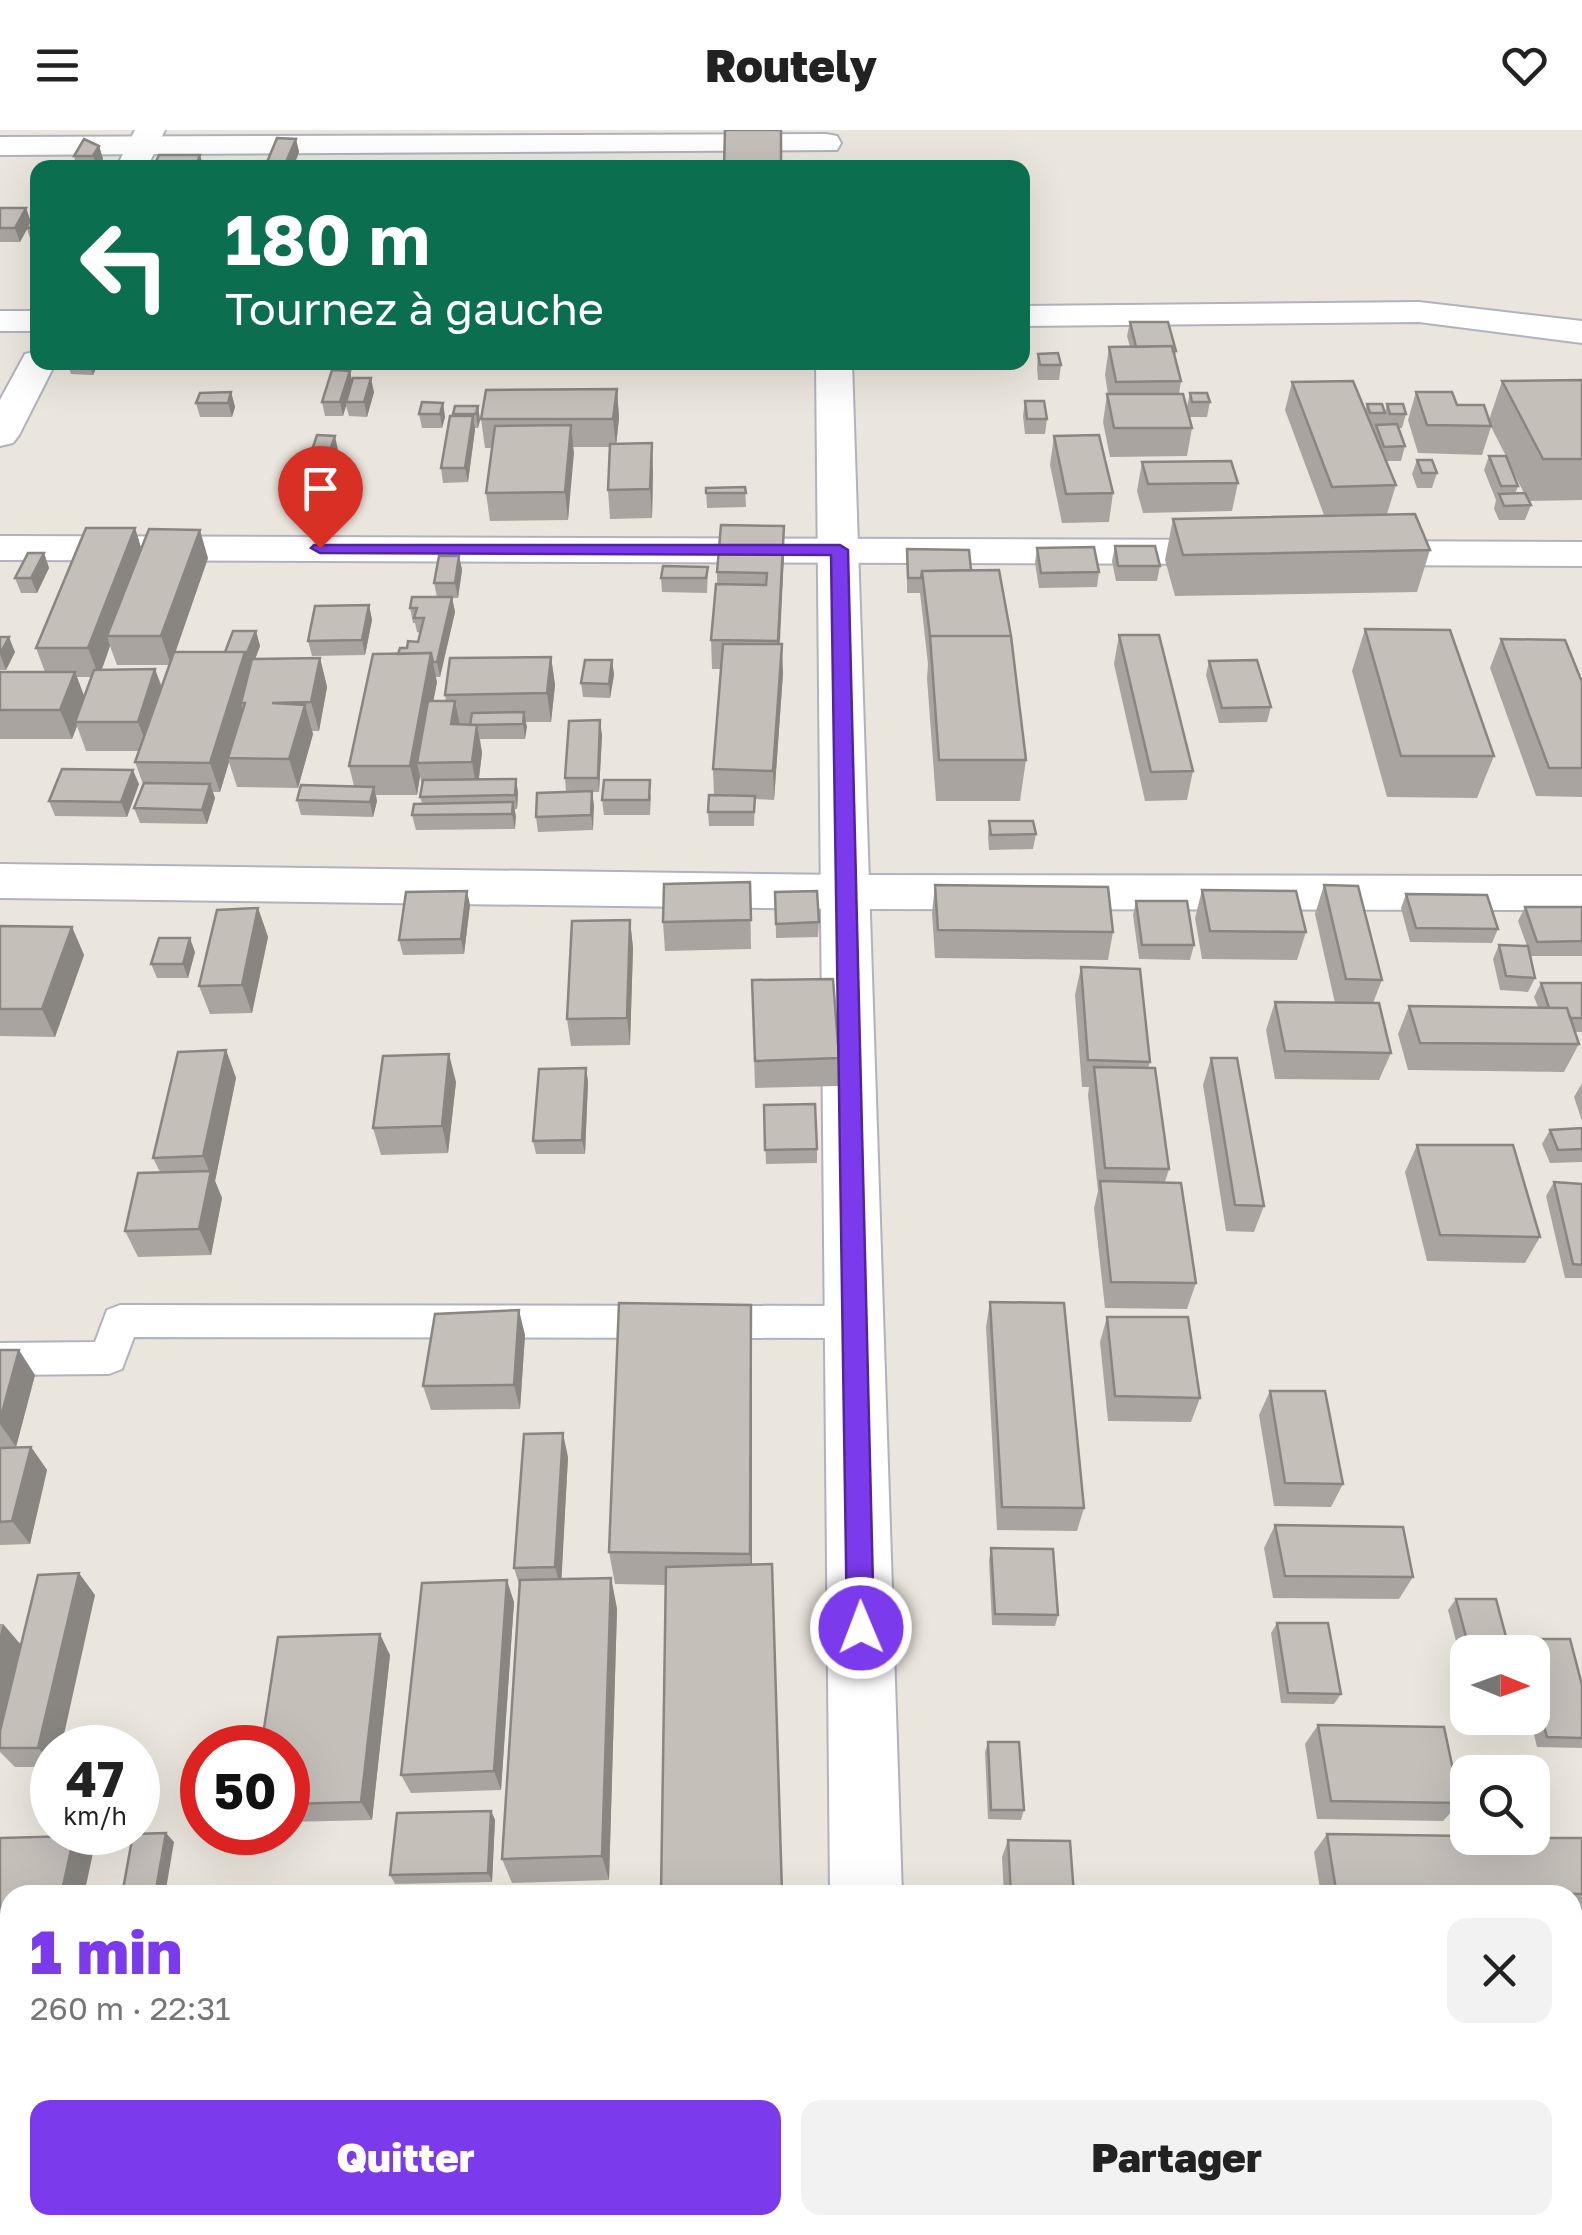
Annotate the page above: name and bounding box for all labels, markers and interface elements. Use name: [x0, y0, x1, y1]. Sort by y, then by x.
icon: menu: [30, 38, 85, 93]
text: Routely: [705, 38, 877, 92]
icon: heart: [1497, 38, 1552, 93]
text: 180 m: [225, 196, 430, 280]
icon: left: [60, 200, 190, 330]
text: Tournez à gauche: [225, 281, 604, 335]
pin: [278, 446, 363, 549]
icon: arrive: [293, 461, 348, 516]
position arrow: [809, 1576, 913, 1680]
north arrow: [1450, 1635, 1550, 1735]
map controls: [1450, 1635, 1550, 1855]
speed limit sign: 50: [180, 1725, 310, 1855]
text: 47: [66, 1748, 124, 1808]
button: search: [1450, 1755, 1550, 1855]
text: km/h: [63, 1800, 127, 1831]
text: 1 min: [30, 1915, 182, 1987]
button: close: [1447, 1918, 1552, 2023]
text: 260 m · 22:31: [30, 1989, 231, 2027]
button: Quitter: [30, 2100, 781, 2215]
button: Partager: [801, 2100, 1552, 2215]

